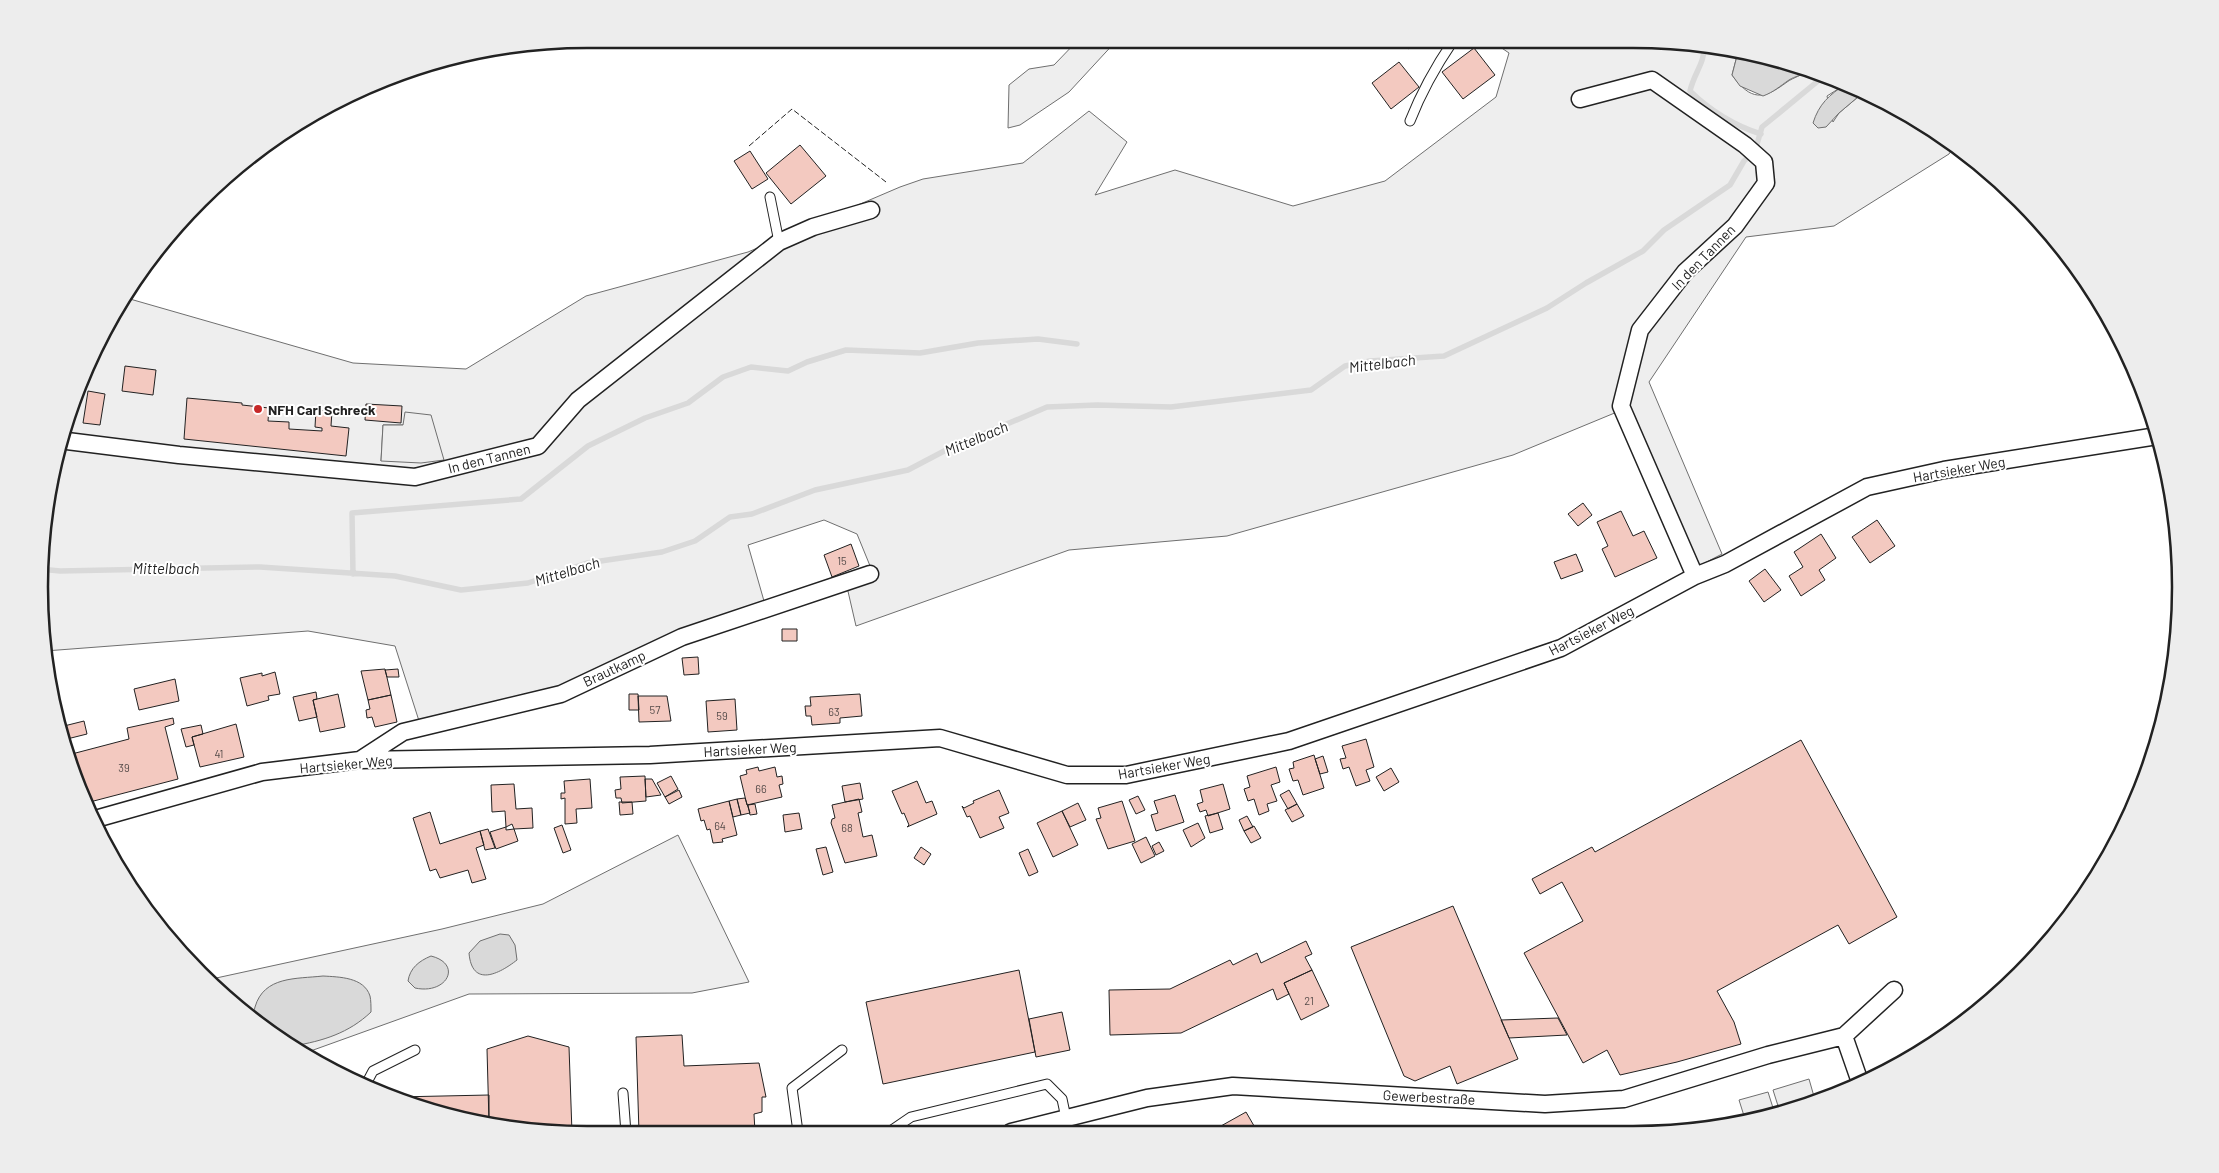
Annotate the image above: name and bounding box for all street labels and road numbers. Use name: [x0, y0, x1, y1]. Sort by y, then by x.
street label: In den Tannen: [1668, 221, 1738, 293]
street label: In den Tannen: [446, 440, 532, 476]
street label: Hartsieker Weg: [1912, 453, 2006, 485]
street label: Hartsieker Weg: [1546, 601, 1636, 659]
street label: Brautkamp: [580, 646, 648, 690]
street label: Hartsieker Weg: [703, 738, 797, 760]
street label: Hartsieker Weg: [1117, 750, 1211, 782]
street label: Hartsieker Weg: [299, 751, 393, 777]
street label: Gewerbestraße: [1382, 1086, 1476, 1108]

